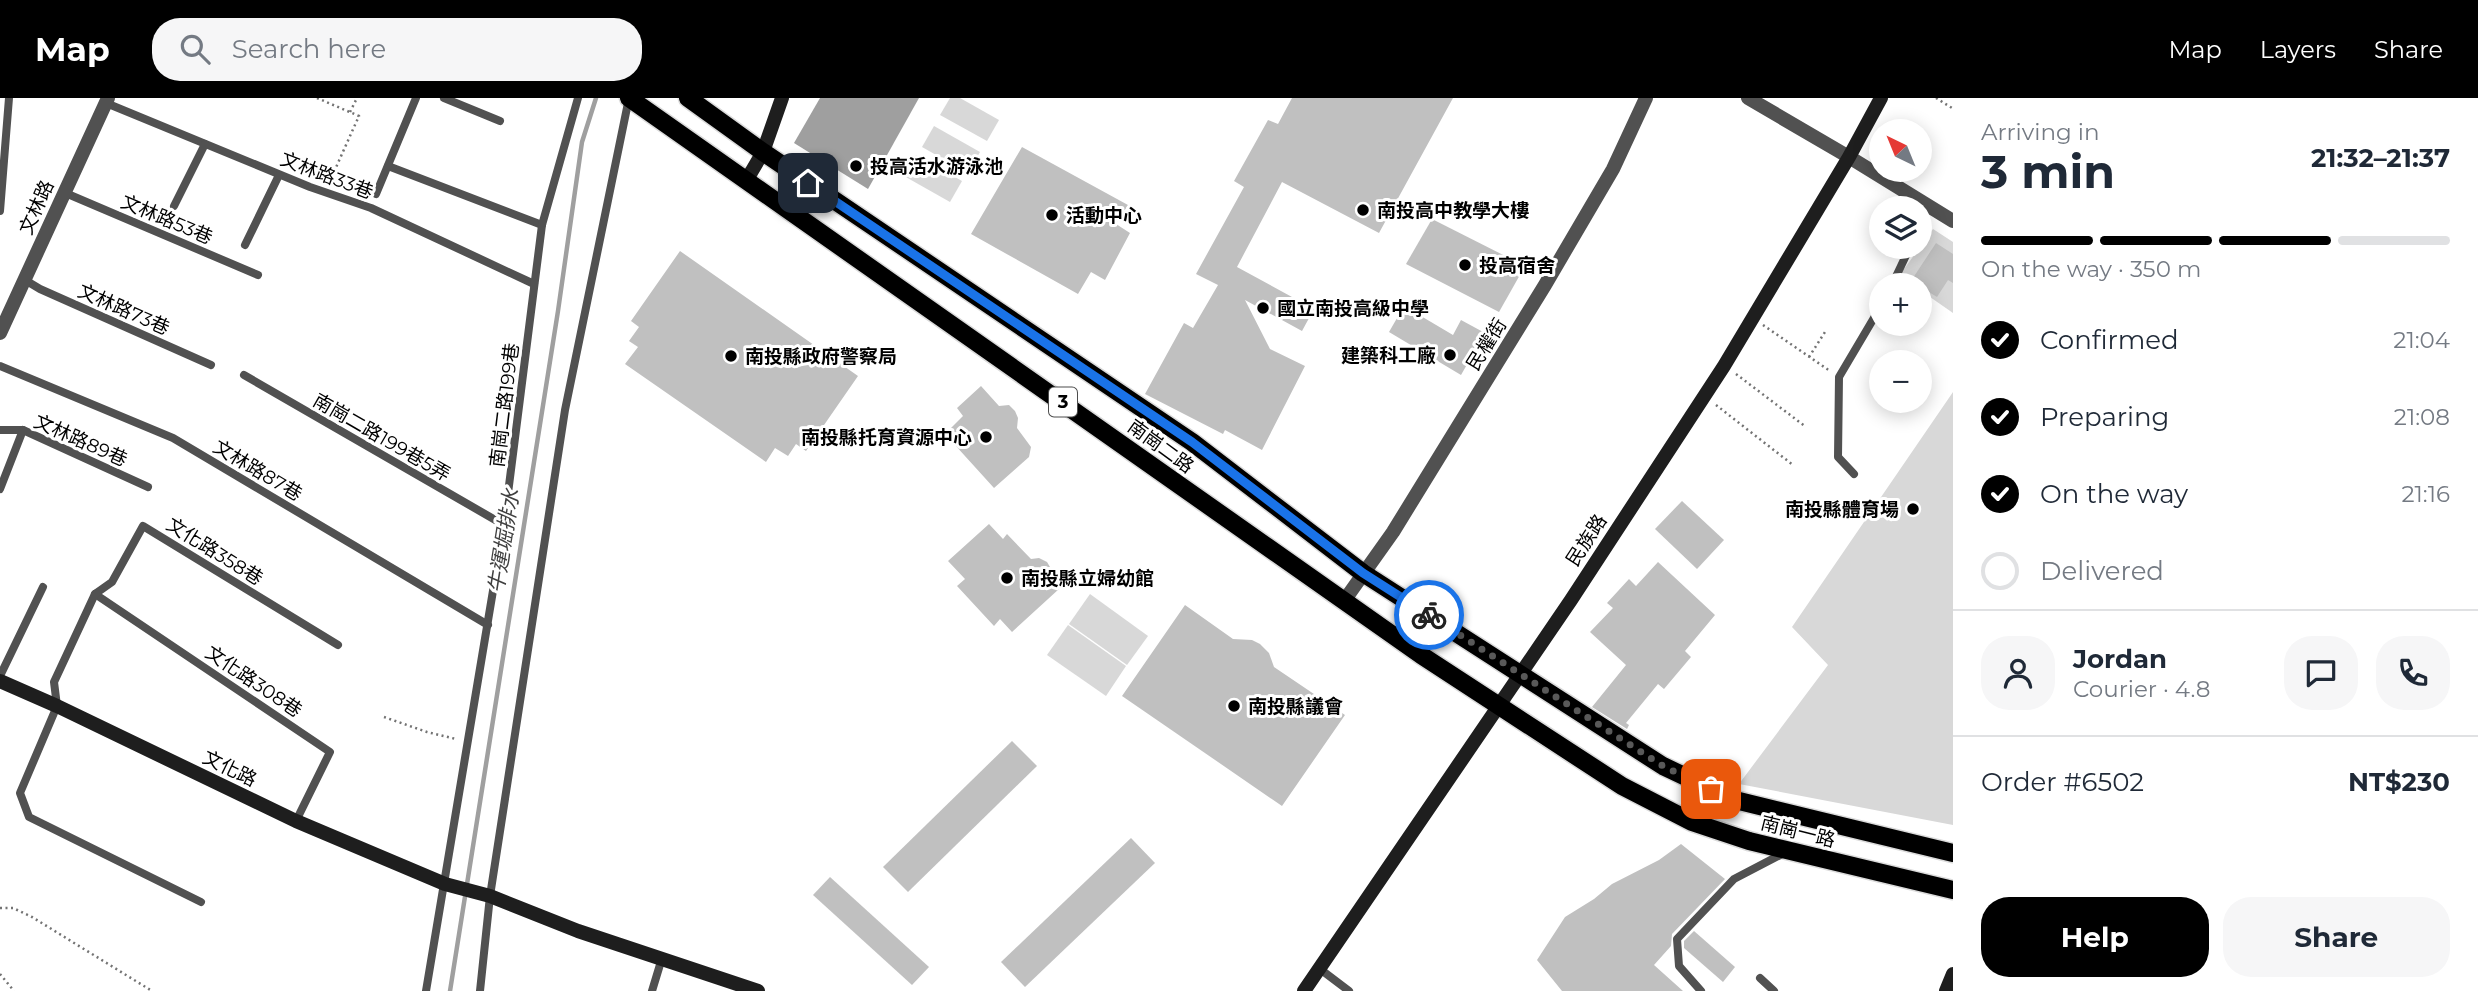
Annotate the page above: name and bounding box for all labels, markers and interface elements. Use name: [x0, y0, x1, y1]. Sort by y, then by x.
search box: [152, 18, 642, 81]
text: Map: [35, 29, 110, 69]
icon: search: [176, 30, 214, 68]
text: Search here: [232, 33, 386, 65]
text: Map: [2168, 35, 2222, 64]
text: Layers: [2260, 35, 2336, 64]
text: Share: [2374, 35, 2443, 64]
text: Arriving in: [1981, 118, 2100, 146]
north arrow: [1869, 119, 1932, 182]
map controls: [1869, 119, 1932, 413]
text: 21:32–21:37: [2311, 142, 2450, 174]
text: 3 min: [1981, 143, 2115, 200]
street label: 文林路33巷: [277, 147, 376, 204]
pin: [778, 153, 838, 213]
place label: 投高活水游泳池: [870, 155, 1003, 178]
marker: 投高活水游泳池: [848, 158, 864, 174]
icon: home: [789, 164, 827, 202]
street label: 文林路: [14, 176, 59, 238]
street label: 文林路53巷: [117, 190, 216, 249]
button: layers: [1869, 196, 1932, 259]
place label: 南投高中教學大樓: [1377, 199, 1529, 222]
marker: 南投高中教學大樓: [1355, 202, 1371, 218]
place label: 活動中心: [1066, 204, 1142, 227]
marker: 活動中心: [1044, 207, 1060, 223]
place label: 投高宿舍: [1479, 254, 1555, 277]
text: On the way · 350 m: [1981, 255, 2201, 283]
marker: 投高宿舍: [1457, 257, 1473, 273]
button: +: [1869, 273, 1932, 336]
street label: 文林路73巷: [74, 279, 173, 340]
place label: 國立南投高級中學: [1277, 297, 1429, 320]
marker: 國立南投高級中學: [1255, 300, 1271, 316]
street label: 民權街: [1462, 314, 1511, 375]
icon: check: [1981, 321, 2019, 359]
text: Confirmed: [2040, 324, 2179, 356]
text: 21:04: [2393, 326, 2450, 354]
street label: 南崗二路199巷: [485, 342, 524, 469]
place label: 建築科工廠: [1341, 344, 1436, 367]
place label: 南投縣政府警察局: [745, 345, 897, 368]
marker: 建築科工廠: [1442, 347, 1458, 363]
marker: 南投縣政府警察局: [723, 348, 739, 364]
button: −: [1869, 350, 1932, 413]
road number: 3: [1049, 388, 1077, 416]
street label: 南崗二路199巷5弄: [309, 389, 455, 486]
icon: check: [1981, 398, 2019, 436]
text: Preparing: [2040, 401, 2169, 433]
text: 21:08: [2394, 403, 2450, 431]
street label: 文林路89巷: [31, 410, 131, 471]
street label: 南崗二路: [1123, 415, 1198, 478]
place label: 南投縣托育資源中心: [801, 426, 972, 449]
marker: 南投縣托育資源中心: [978, 429, 994, 445]
street label: 文林路87巷: [209, 435, 306, 506]
icon: check: [1981, 475, 2019, 513]
text: On the way: [2040, 478, 2188, 510]
text: 21:16: [2401, 480, 2450, 508]
water label: 牛運堀排水: [483, 486, 524, 595]
place label: 南投縣體育場: [1785, 498, 1899, 521]
marker: 南投縣體育場: [1905, 501, 1921, 517]
street label: 民族路: [1561, 510, 1612, 570]
street label: 文化路358巷: [162, 513, 267, 590]
text: Delivered: [2040, 555, 2164, 587]
place label: 南投縣立婦幼館: [1021, 567, 1154, 590]
marker: 南投縣立婦幼館: [999, 570, 1015, 586]
courier: [1394, 580, 1464, 650]
icon: bike: [1410, 596, 1448, 634]
button: person: [1981, 636, 2055, 710]
button: chat: [2284, 636, 2358, 710]
button: phone: [2376, 636, 2450, 710]
street label: 文化路308巷: [201, 641, 306, 722]
text: Jordan: [2073, 643, 2167, 675]
text: Courier · 4.8: [2073, 675, 2210, 703]
place label: 南投縣議會: [1248, 695, 1343, 718]
marker: 南投縣議會: [1226, 698, 1242, 714]
street label: 文化路: [199, 746, 260, 791]
pin: [1681, 759, 1741, 819]
text: Order #6502: [1981, 766, 2144, 798]
text: NT$230: [2348, 766, 2450, 798]
icon: bag: [1692, 770, 1730, 808]
street label: 南崗一路: [1758, 811, 1838, 852]
button: Help: [1981, 897, 2209, 977]
button: Share: [2223, 897, 2450, 977]

